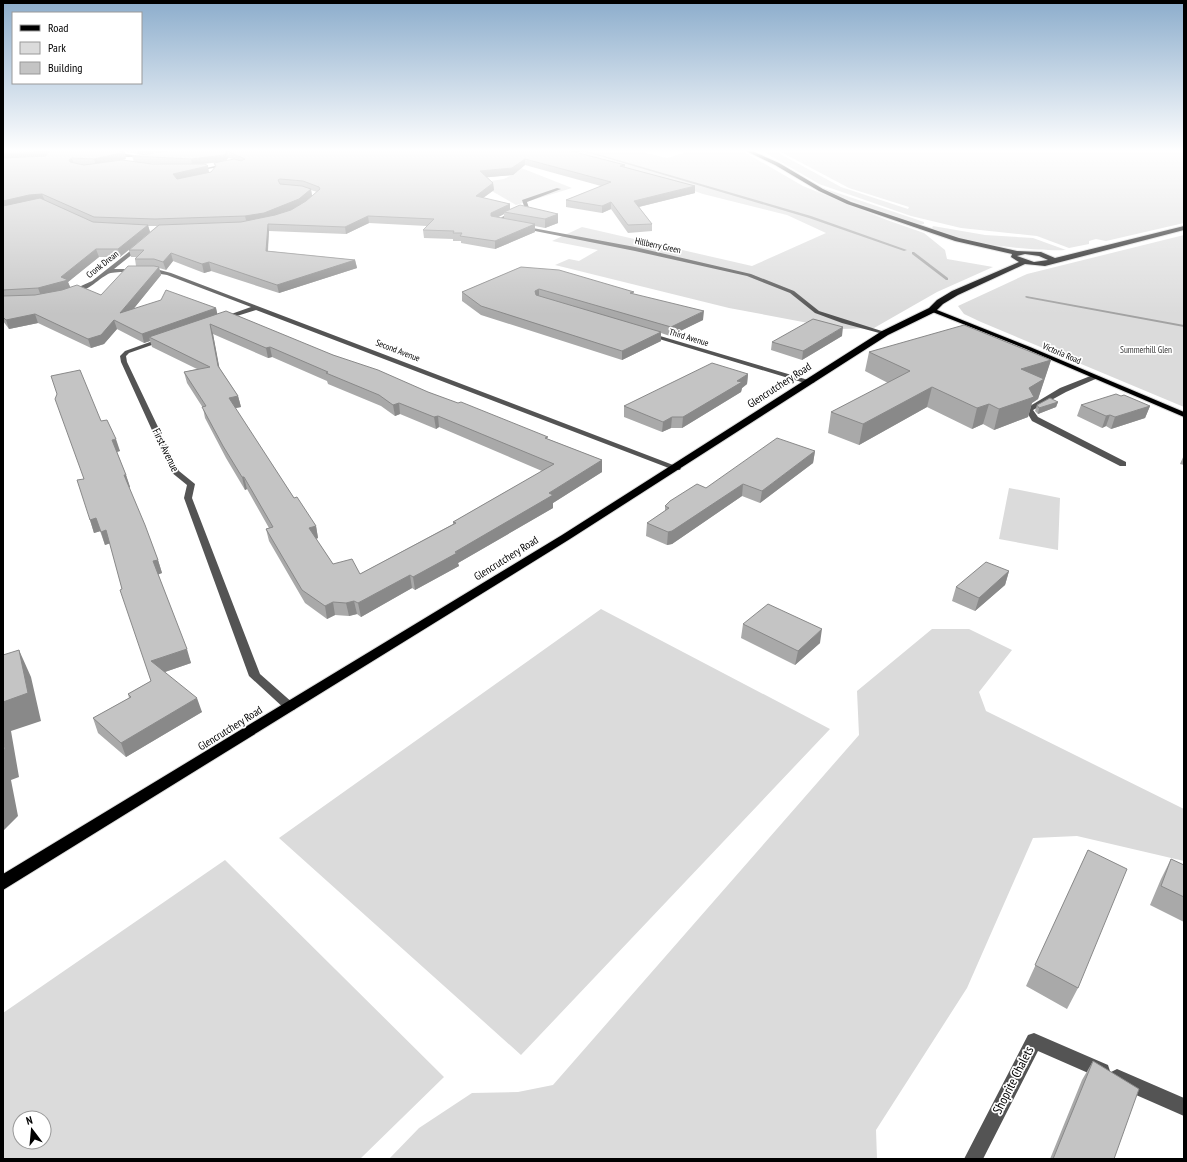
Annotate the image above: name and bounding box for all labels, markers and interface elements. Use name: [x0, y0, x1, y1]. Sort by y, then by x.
legend: [12, 12, 142, 84]
text: Road: [48, 20, 68, 35]
text: Park: [48, 40, 66, 55]
text: Building: [48, 60, 83, 75]
street label: Hillberry Green: [634, 235, 682, 255]
street label: Cronk Drean: [84, 248, 120, 280]
street label: Third Avenue: [668, 326, 710, 348]
street label: Second Avenue: [374, 336, 422, 364]
street label: Victoria Road: [1040, 340, 1083, 366]
park label: Summerhill Glen: [1120, 344, 1172, 355]
street label: Glencrutchery Road: [744, 359, 814, 411]
street label: First Avenue: [150, 426, 183, 474]
street label: Glencrutchery Road: [471, 533, 541, 583]
street label: Glencrutchery Road: [195, 703, 265, 753]
street label: Shoprite Chalets: [989, 1043, 1037, 1117]
north arrow: [12, 1110, 52, 1150]
text: N: [24, 1113, 34, 1128]

